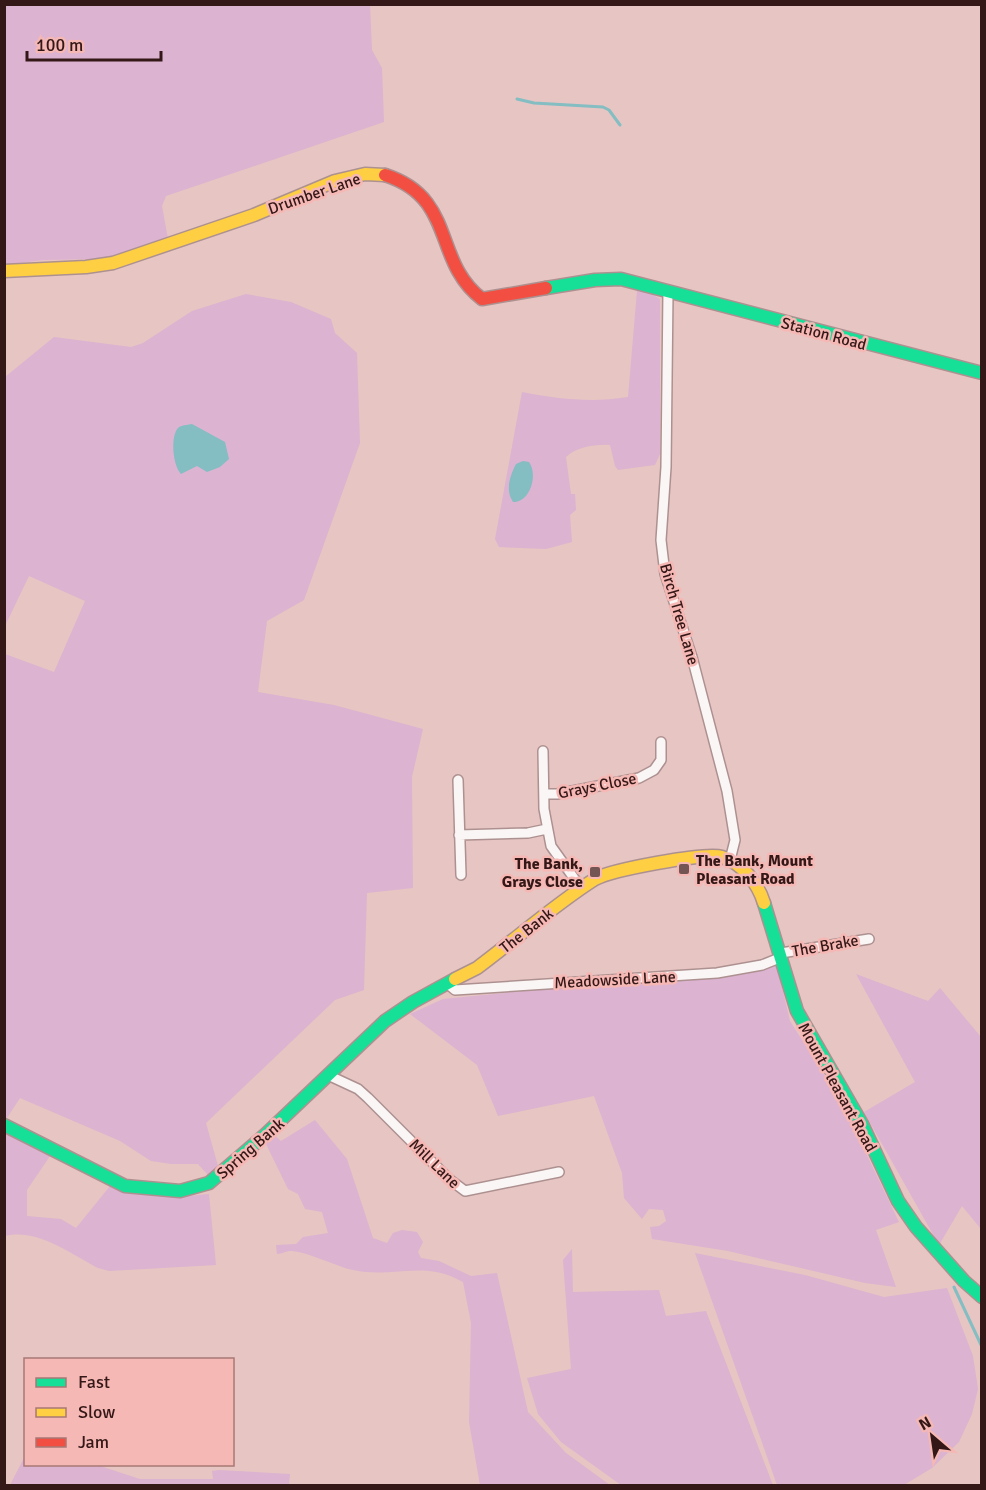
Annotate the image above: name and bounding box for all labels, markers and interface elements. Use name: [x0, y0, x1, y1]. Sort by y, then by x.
scale bar: [27, 24, 160, 62]
text: 100 m: [36, 34, 83, 56]
street label: Drumber Lane: [265, 169, 363, 219]
street label: Station Road: [779, 313, 868, 355]
street label: Birch Tree Lane: [655, 561, 703, 667]
street label: Grays Close: [556, 769, 638, 803]
place label: The Bank, Mount Pleasant Road: [696, 851, 813, 889]
place label: The Bank, Grays Close: [502, 854, 583, 892]
marker: The Bank, Mount Pleasant Road: [677, 862, 691, 876]
marker: The Bank, Grays Close: [588, 865, 602, 879]
street label: The Bank: [496, 904, 557, 958]
street label: The Brake: [790, 930, 860, 962]
street label: Meadowside Lane: [554, 967, 676, 993]
street label: Mount Pleasant Road: [793, 1019, 881, 1156]
street label: Spring Bank: [213, 1114, 289, 1184]
street label: Mill Lane: [405, 1135, 464, 1193]
legend: [24, 1358, 234, 1466]
text: Fast: [78, 1371, 110, 1393]
text: Slow: [78, 1401, 115, 1423]
north arrow: [902, 1406, 962, 1466]
text: N: [915, 1412, 935, 1435]
text: Jam: [78, 1431, 109, 1453]

